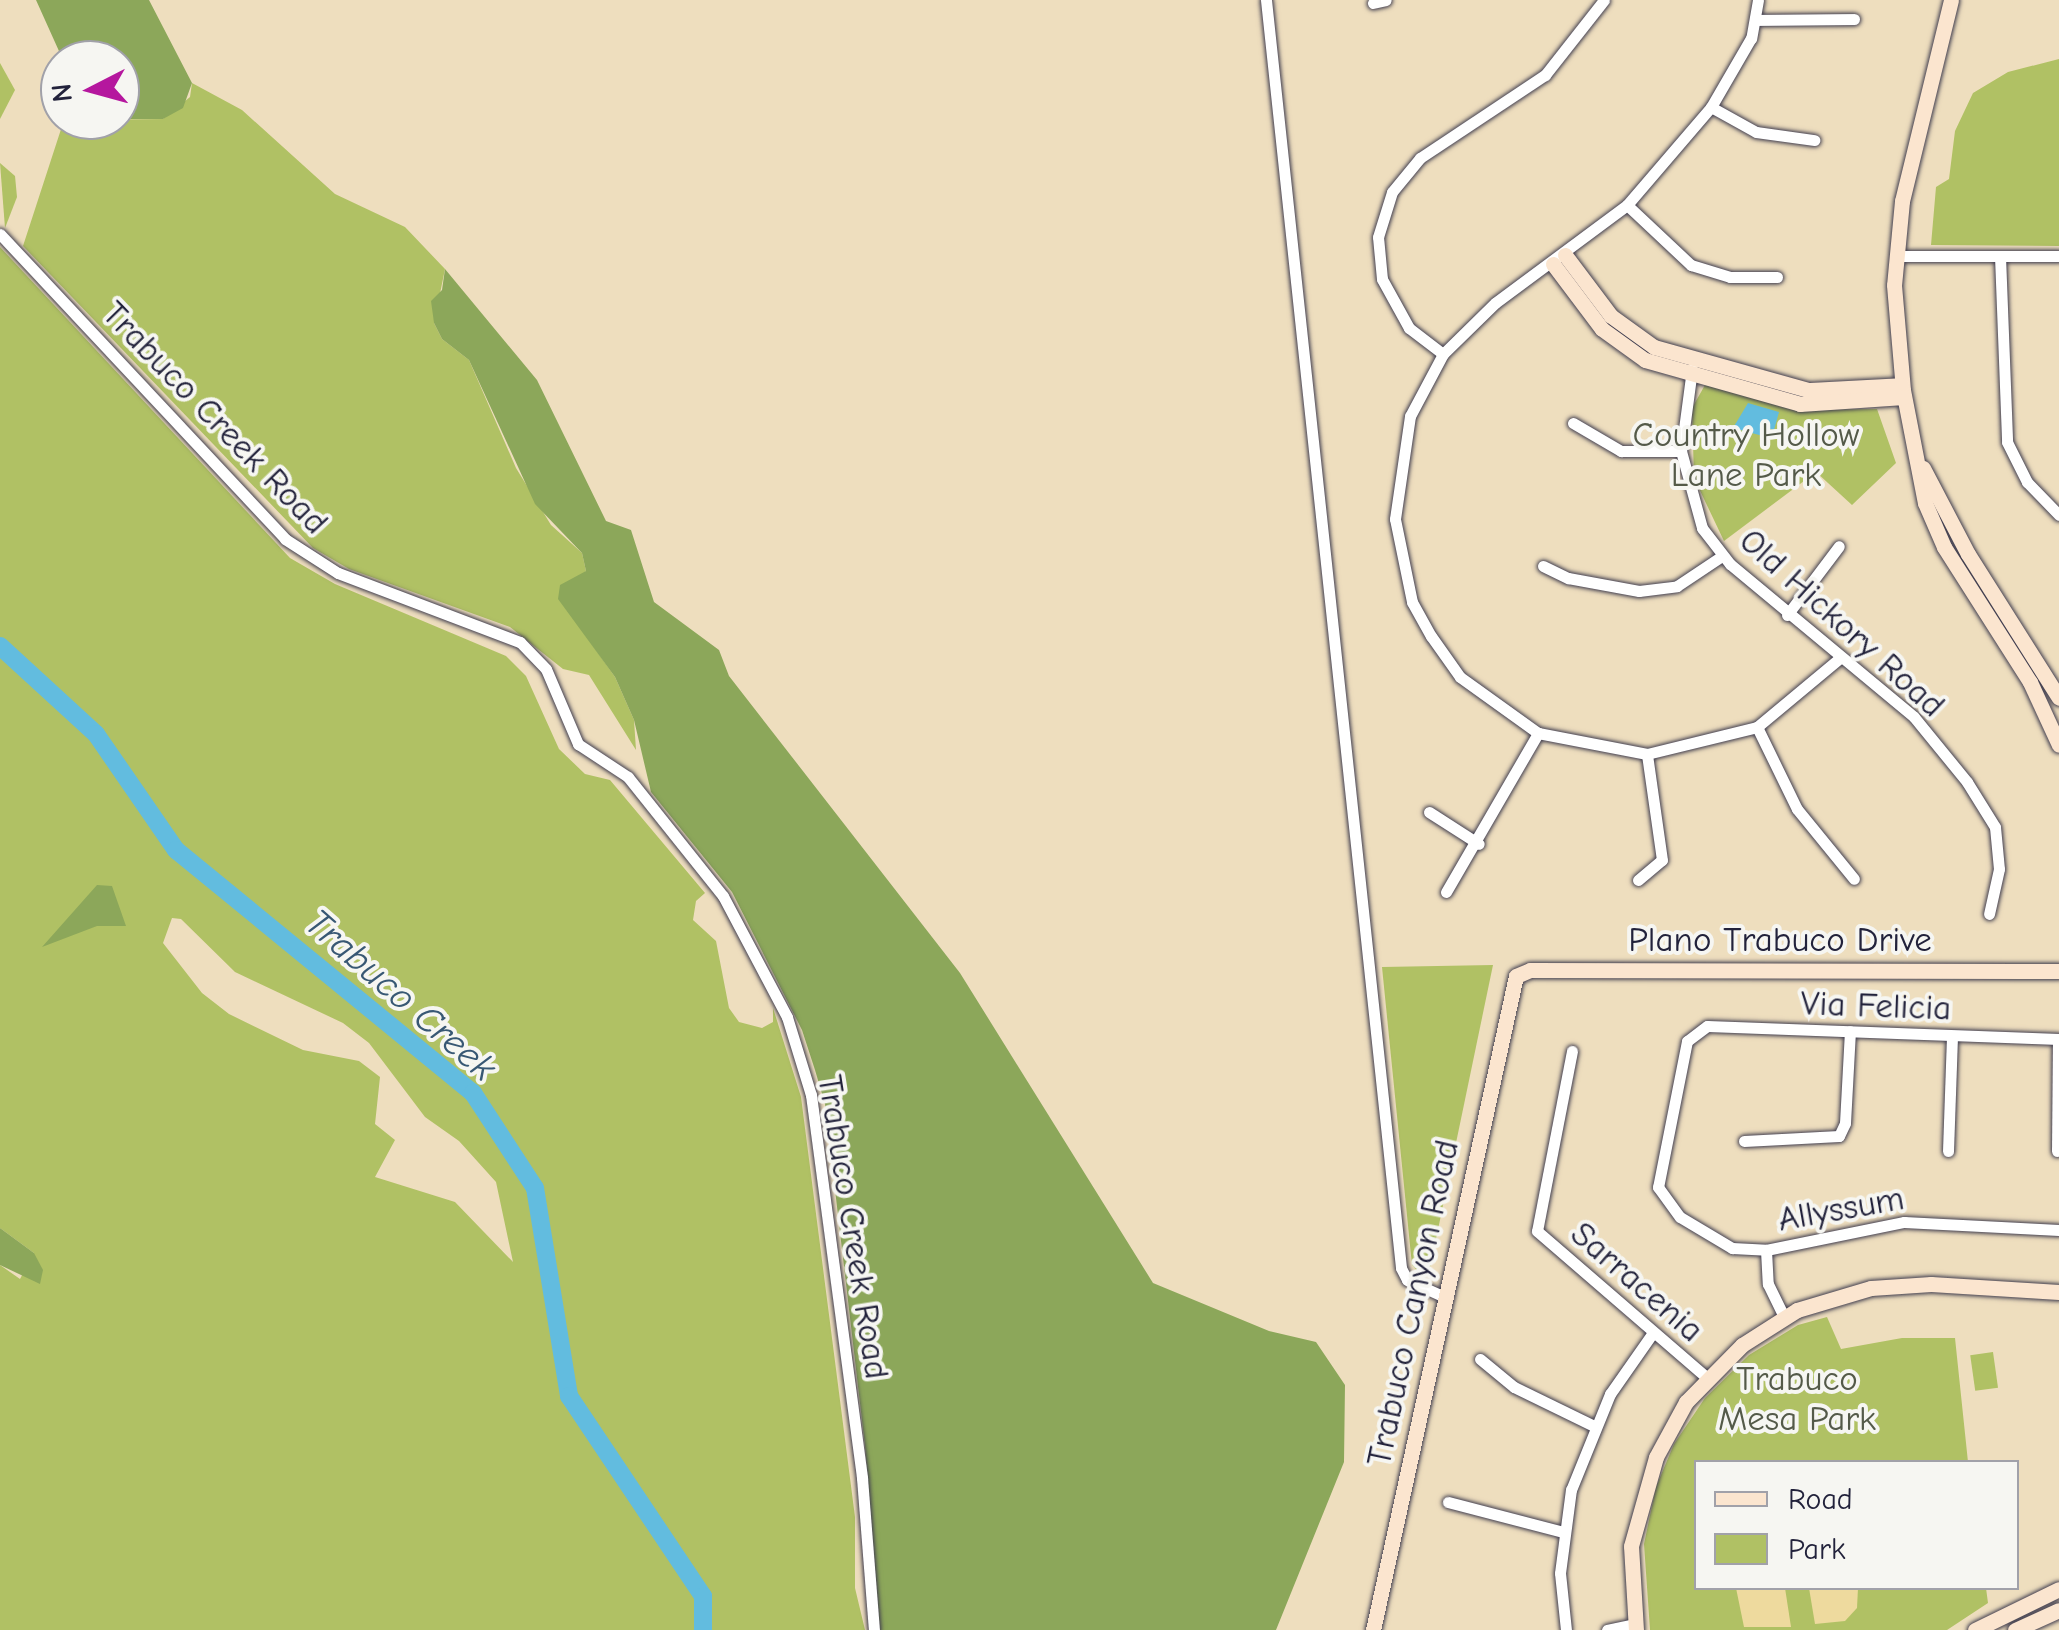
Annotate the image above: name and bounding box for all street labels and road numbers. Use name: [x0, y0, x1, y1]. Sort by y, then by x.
street label: Trabuco Creek Road: [93, 293, 337, 543]
street label: Old Hickory Road: [1731, 520, 1953, 726]
street label: Plano Trabuco Drive: [1628, 919, 1932, 961]
street label: Via Felicia: [1800, 982, 1952, 1030]
street label: Trabuco Creek Road: [808, 1072, 898, 1382]
street label: Trabuco Canyon Road: [1358, 1136, 1468, 1470]
street label: Allyssum: [1775, 1177, 1907, 1241]
street label: Sarracenia: [1562, 1213, 1712, 1351]

